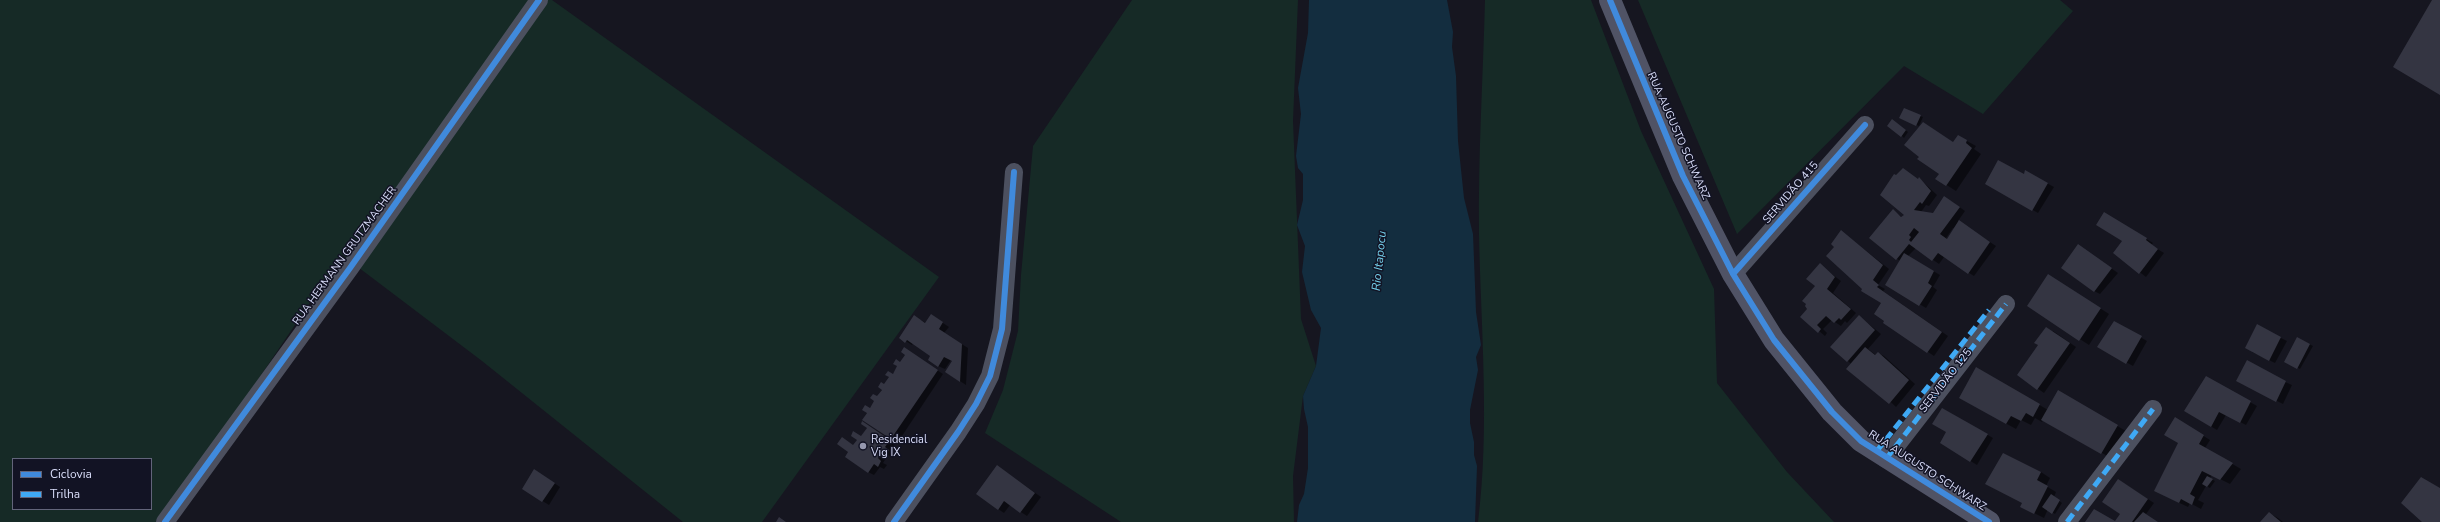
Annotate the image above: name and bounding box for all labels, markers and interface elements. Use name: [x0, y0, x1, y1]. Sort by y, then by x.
street label: RUA AUGUSTO SCHWARZ: [1644, 70, 1712, 202]
street label: SERVIDÃO 415: [1761, 159, 1821, 227]
street label: RUA HERMANN GRUTZMACHER: [290, 184, 400, 328]
water label: Rio Itapocu: [1370, 230, 1390, 292]
street label: SERVIDÃO 125: [1917, 346, 1975, 416]
street label: RUA AUGUSTO SCHWARZ: [1866, 428, 1988, 514]
place label: Residencial Vig IX: [871, 433, 927, 459]
marker: Residencial Vig IX: [858, 441, 868, 451]
legend: [12, 458, 152, 510]
text: Ciclovia: [50, 466, 92, 482]
text: Trilha: [50, 486, 80, 502]

